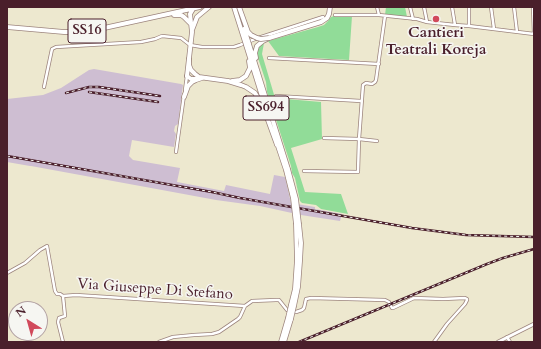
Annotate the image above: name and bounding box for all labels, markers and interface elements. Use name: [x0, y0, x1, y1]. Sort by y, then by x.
marker: Cantieri Teatrali Koreja: [431, 14, 441, 24]
road number: SS16: [68, 19, 106, 43]
place label: Cantieri Teatrali Koreja: [385, 25, 487, 60]
road number: SS694: [243, 96, 289, 120]
street label: Via Giuseppe Di Stefano: [77, 276, 233, 304]
north arrow: [8, 301, 48, 341]
text: N: [13, 303, 29, 321]

